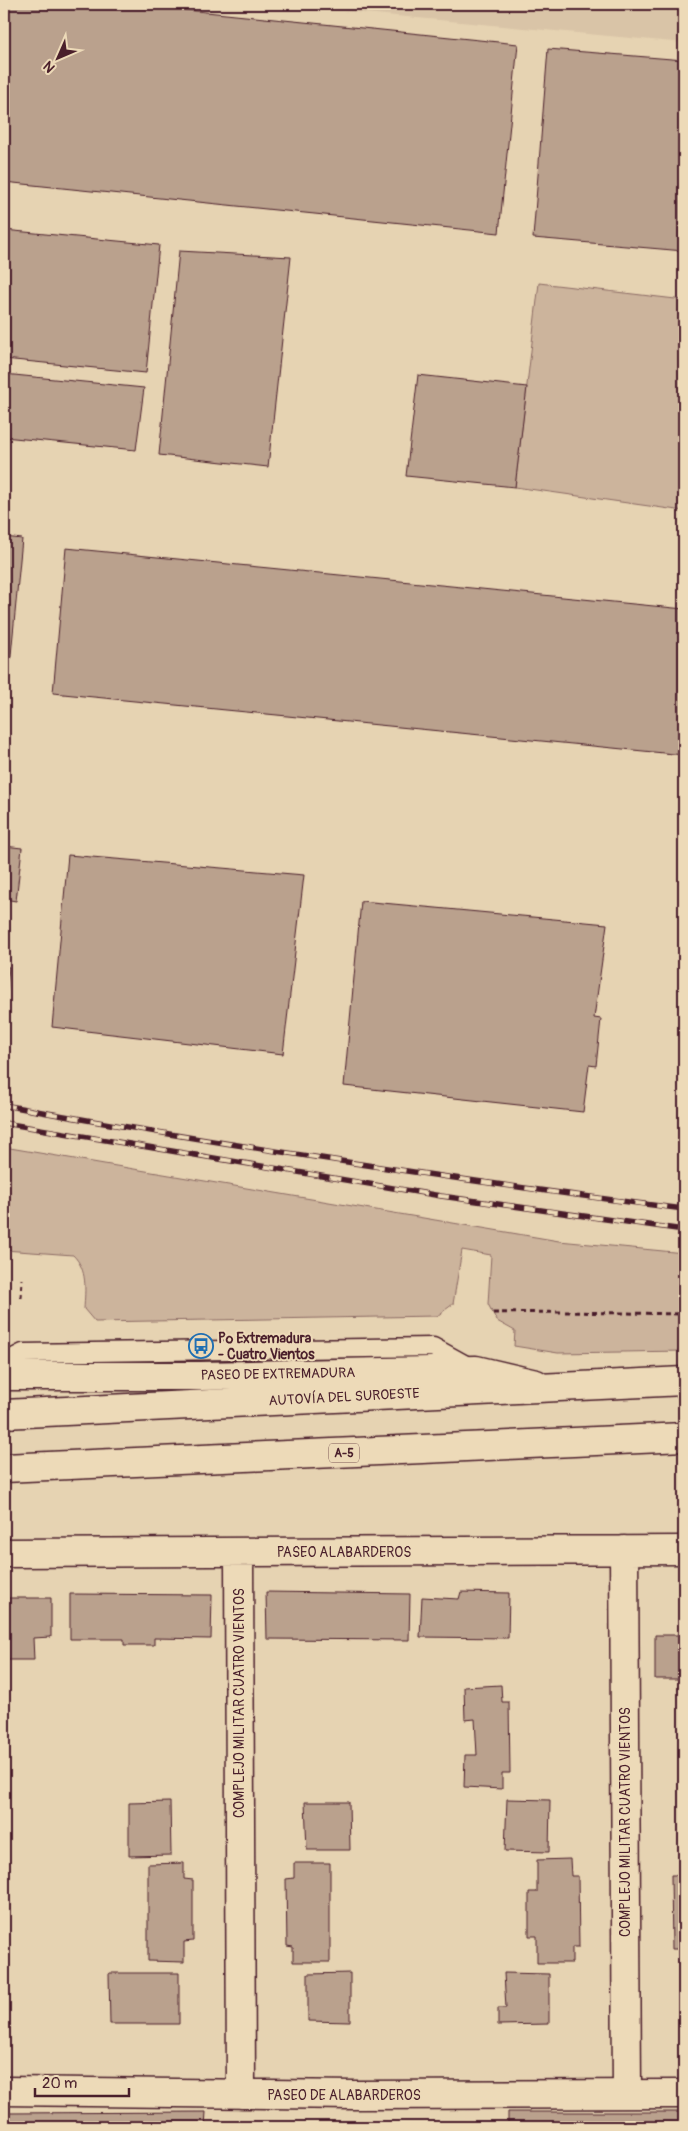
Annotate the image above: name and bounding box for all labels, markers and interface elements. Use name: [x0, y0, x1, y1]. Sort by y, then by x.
north arrow: [32, 32, 82, 82]
text: N: [40, 57, 59, 76]
place label: Pº Extremadura - Cuatro Vientos: [218, 1330, 315, 1363]
bus stop icon: Pº Extremadura - Cuatro Vientos: [188, 1333, 214, 1359]
street label: PASEO DE EXTREMADURA: [201, 1364, 355, 1384]
street label: AUTOVÍA DEL SUROESTE: [268, 1384, 420, 1409]
road number: A-5: [329, 1444, 359, 1462]
street label: PASEO ALABARDEROS: [277, 1544, 411, 1561]
street label: COMPLEJO MILITAR CUATRO VIENTOS: [231, 1588, 248, 1818]
street label: COMPLEJO MILITAR CUATRO VIENTOS: [617, 1707, 634, 1937]
scale bar: [35, 2066, 129, 2098]
text: 20 m: [42, 2074, 77, 2093]
street label: PASEO DE ALABARDEROS: [267, 2087, 421, 2104]

